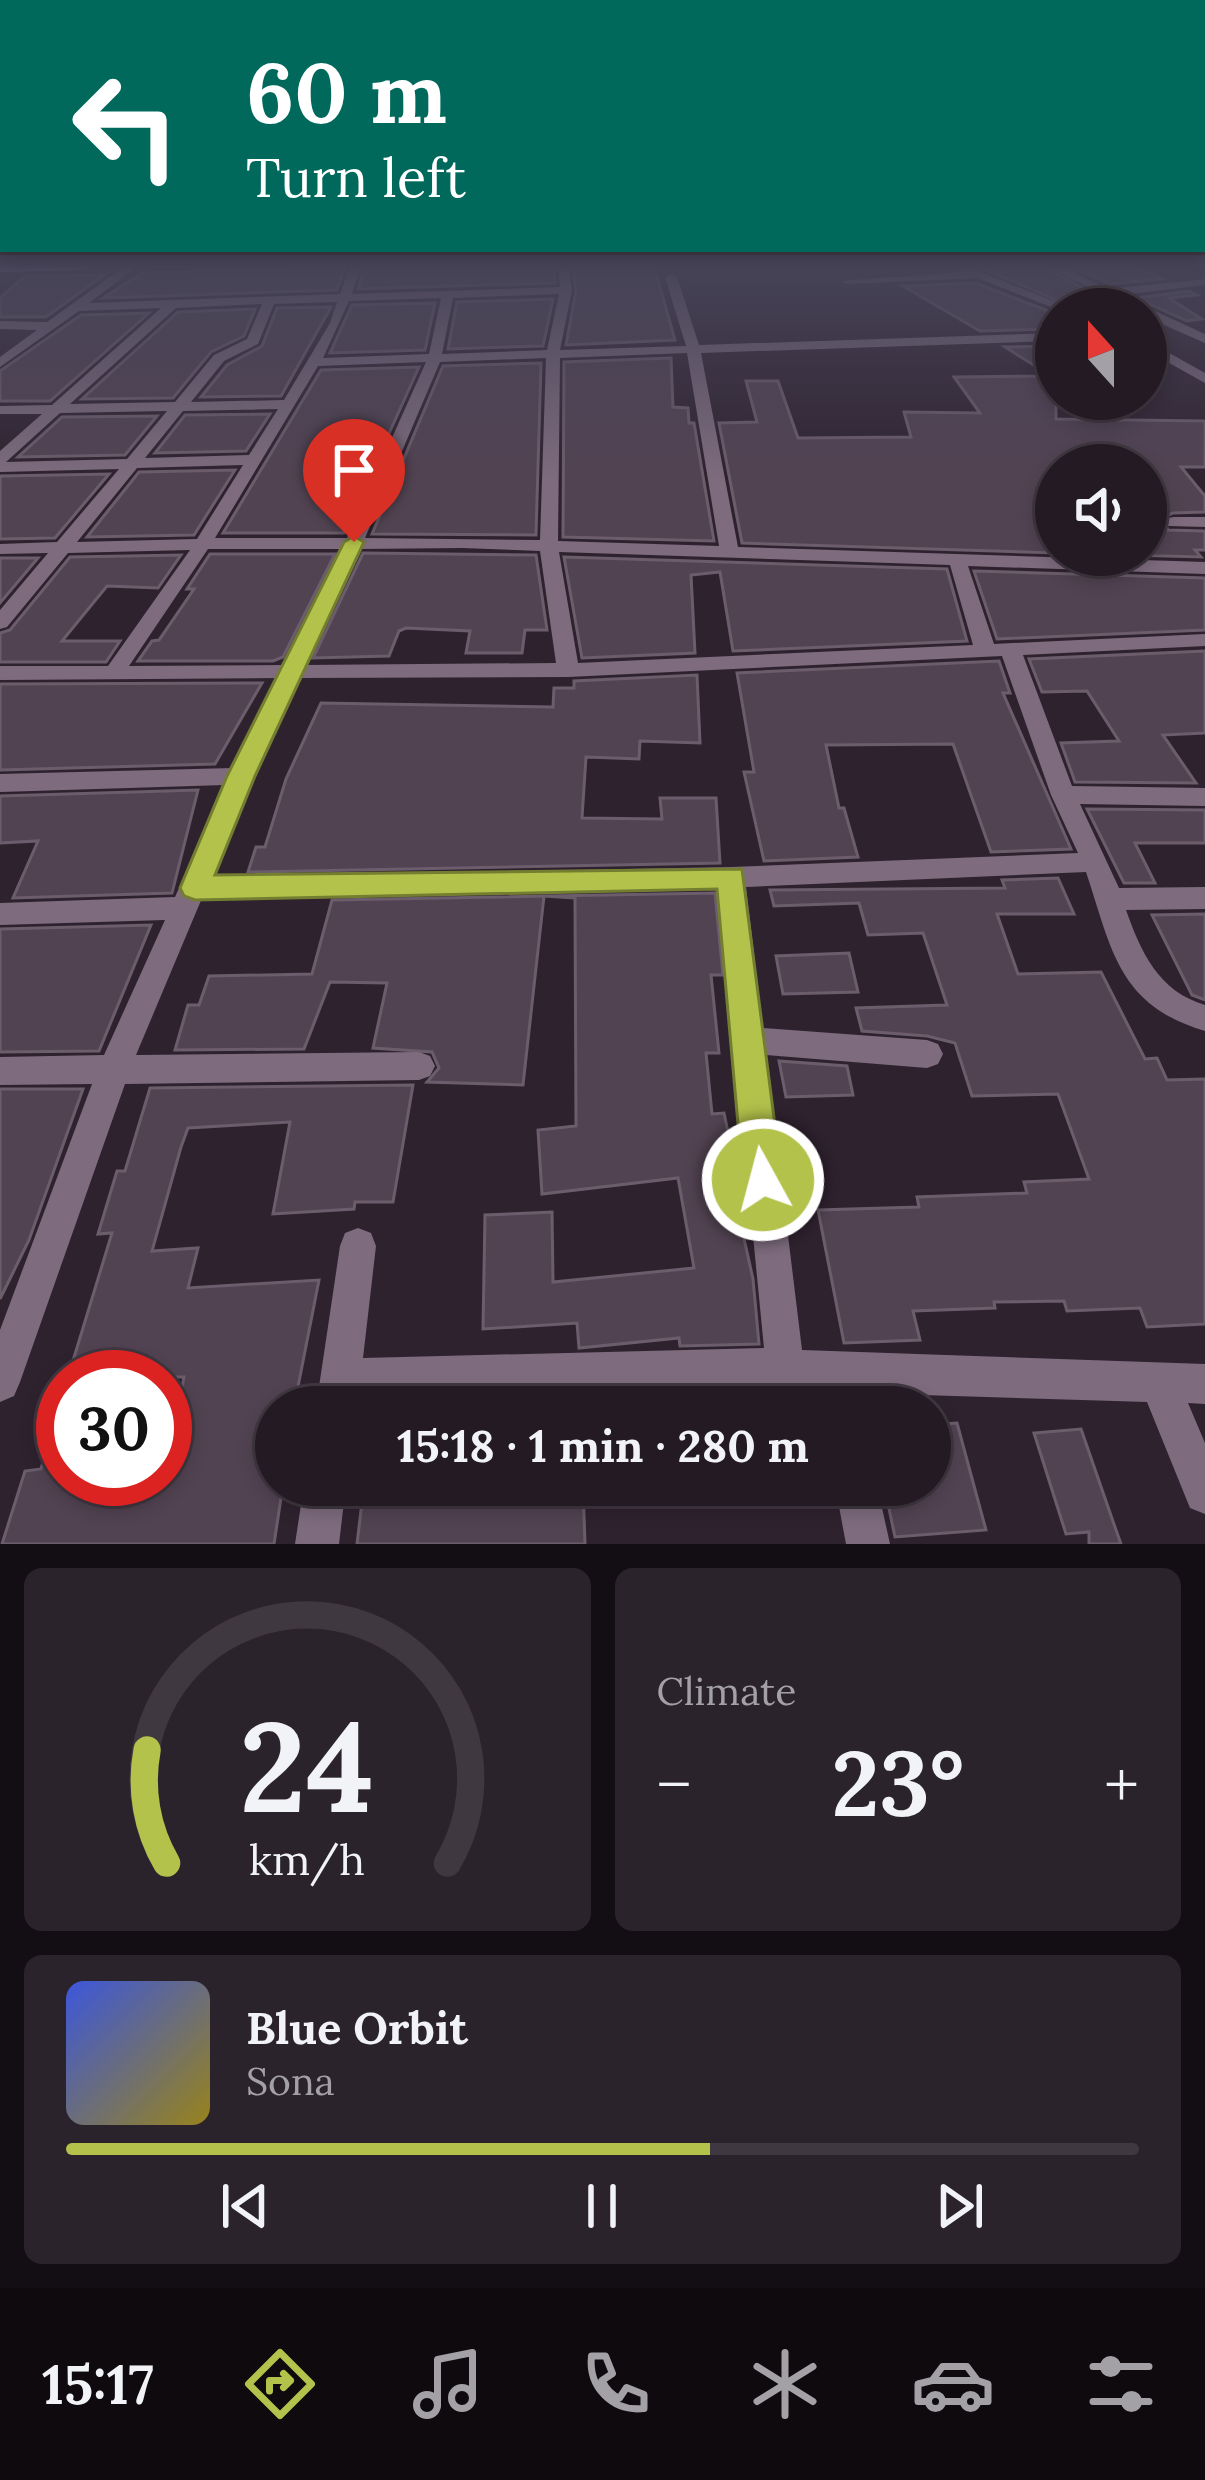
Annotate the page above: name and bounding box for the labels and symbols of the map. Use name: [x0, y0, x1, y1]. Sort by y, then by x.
north arrow: [1035, 288, 1167, 420]
pin: [303, 419, 405, 542]
position arrow: [700, 1117, 826, 1243]
speed limit sign: 30: [36, 1350, 192, 1506]

